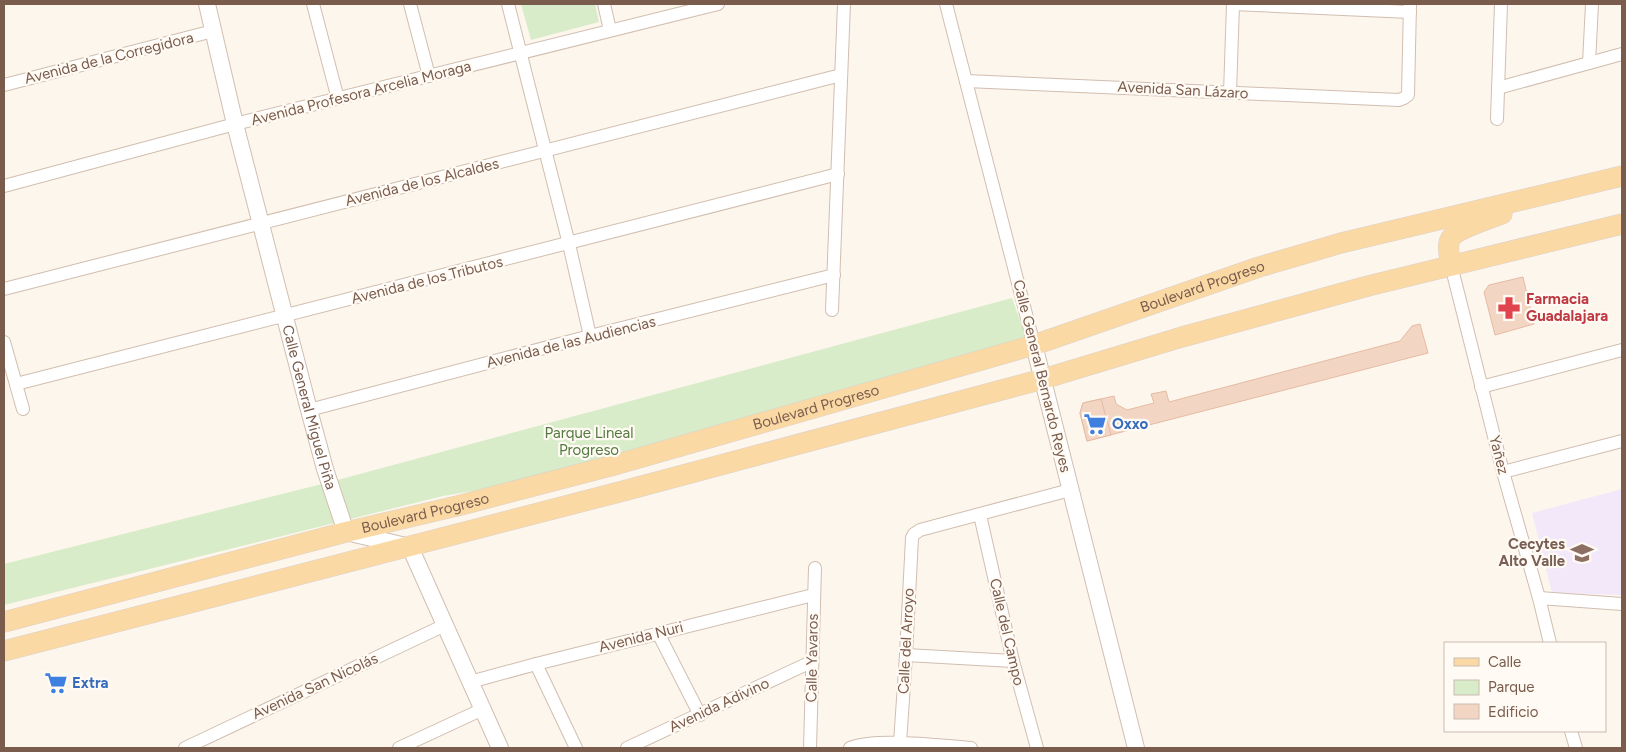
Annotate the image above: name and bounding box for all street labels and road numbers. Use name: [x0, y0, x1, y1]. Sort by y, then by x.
street label: Avenida de la Corregidora: [23, 28, 195, 88]
street label: Avenida Profesora Arcelia Moraga: [249, 57, 473, 129]
street label: Avenida San Lázaro: [1117, 78, 1249, 102]
street label: Avenida de los Alcaldes: [343, 154, 501, 210]
street label: Avenida de los Tributos: [349, 252, 505, 308]
street label: Boulevard Progreso: [1138, 257, 1267, 317]
street label: Calle General Bernardo Reyes: [1009, 278, 1075, 474]
street label: Avenida de las Audiencias: [485, 312, 657, 372]
street label: Calle General Miguel Piña: [278, 323, 340, 492]
street label: Boulevard Progreso: [751, 381, 882, 434]
street label: Yañez: [1485, 434, 1513, 476]
street label: Boulevard Progreso: [360, 489, 491, 537]
street label: Calle del Campo: [986, 577, 1028, 688]
street label: Calle del Arroyo: [894, 587, 918, 694]
street label: Calle Yavaros: [802, 613, 822, 703]
street label: Avenida Nuri: [597, 618, 685, 656]
street label: Avenida San Nicolás: [249, 649, 381, 723]
street label: Avenida Adivino: [666, 674, 772, 736]

